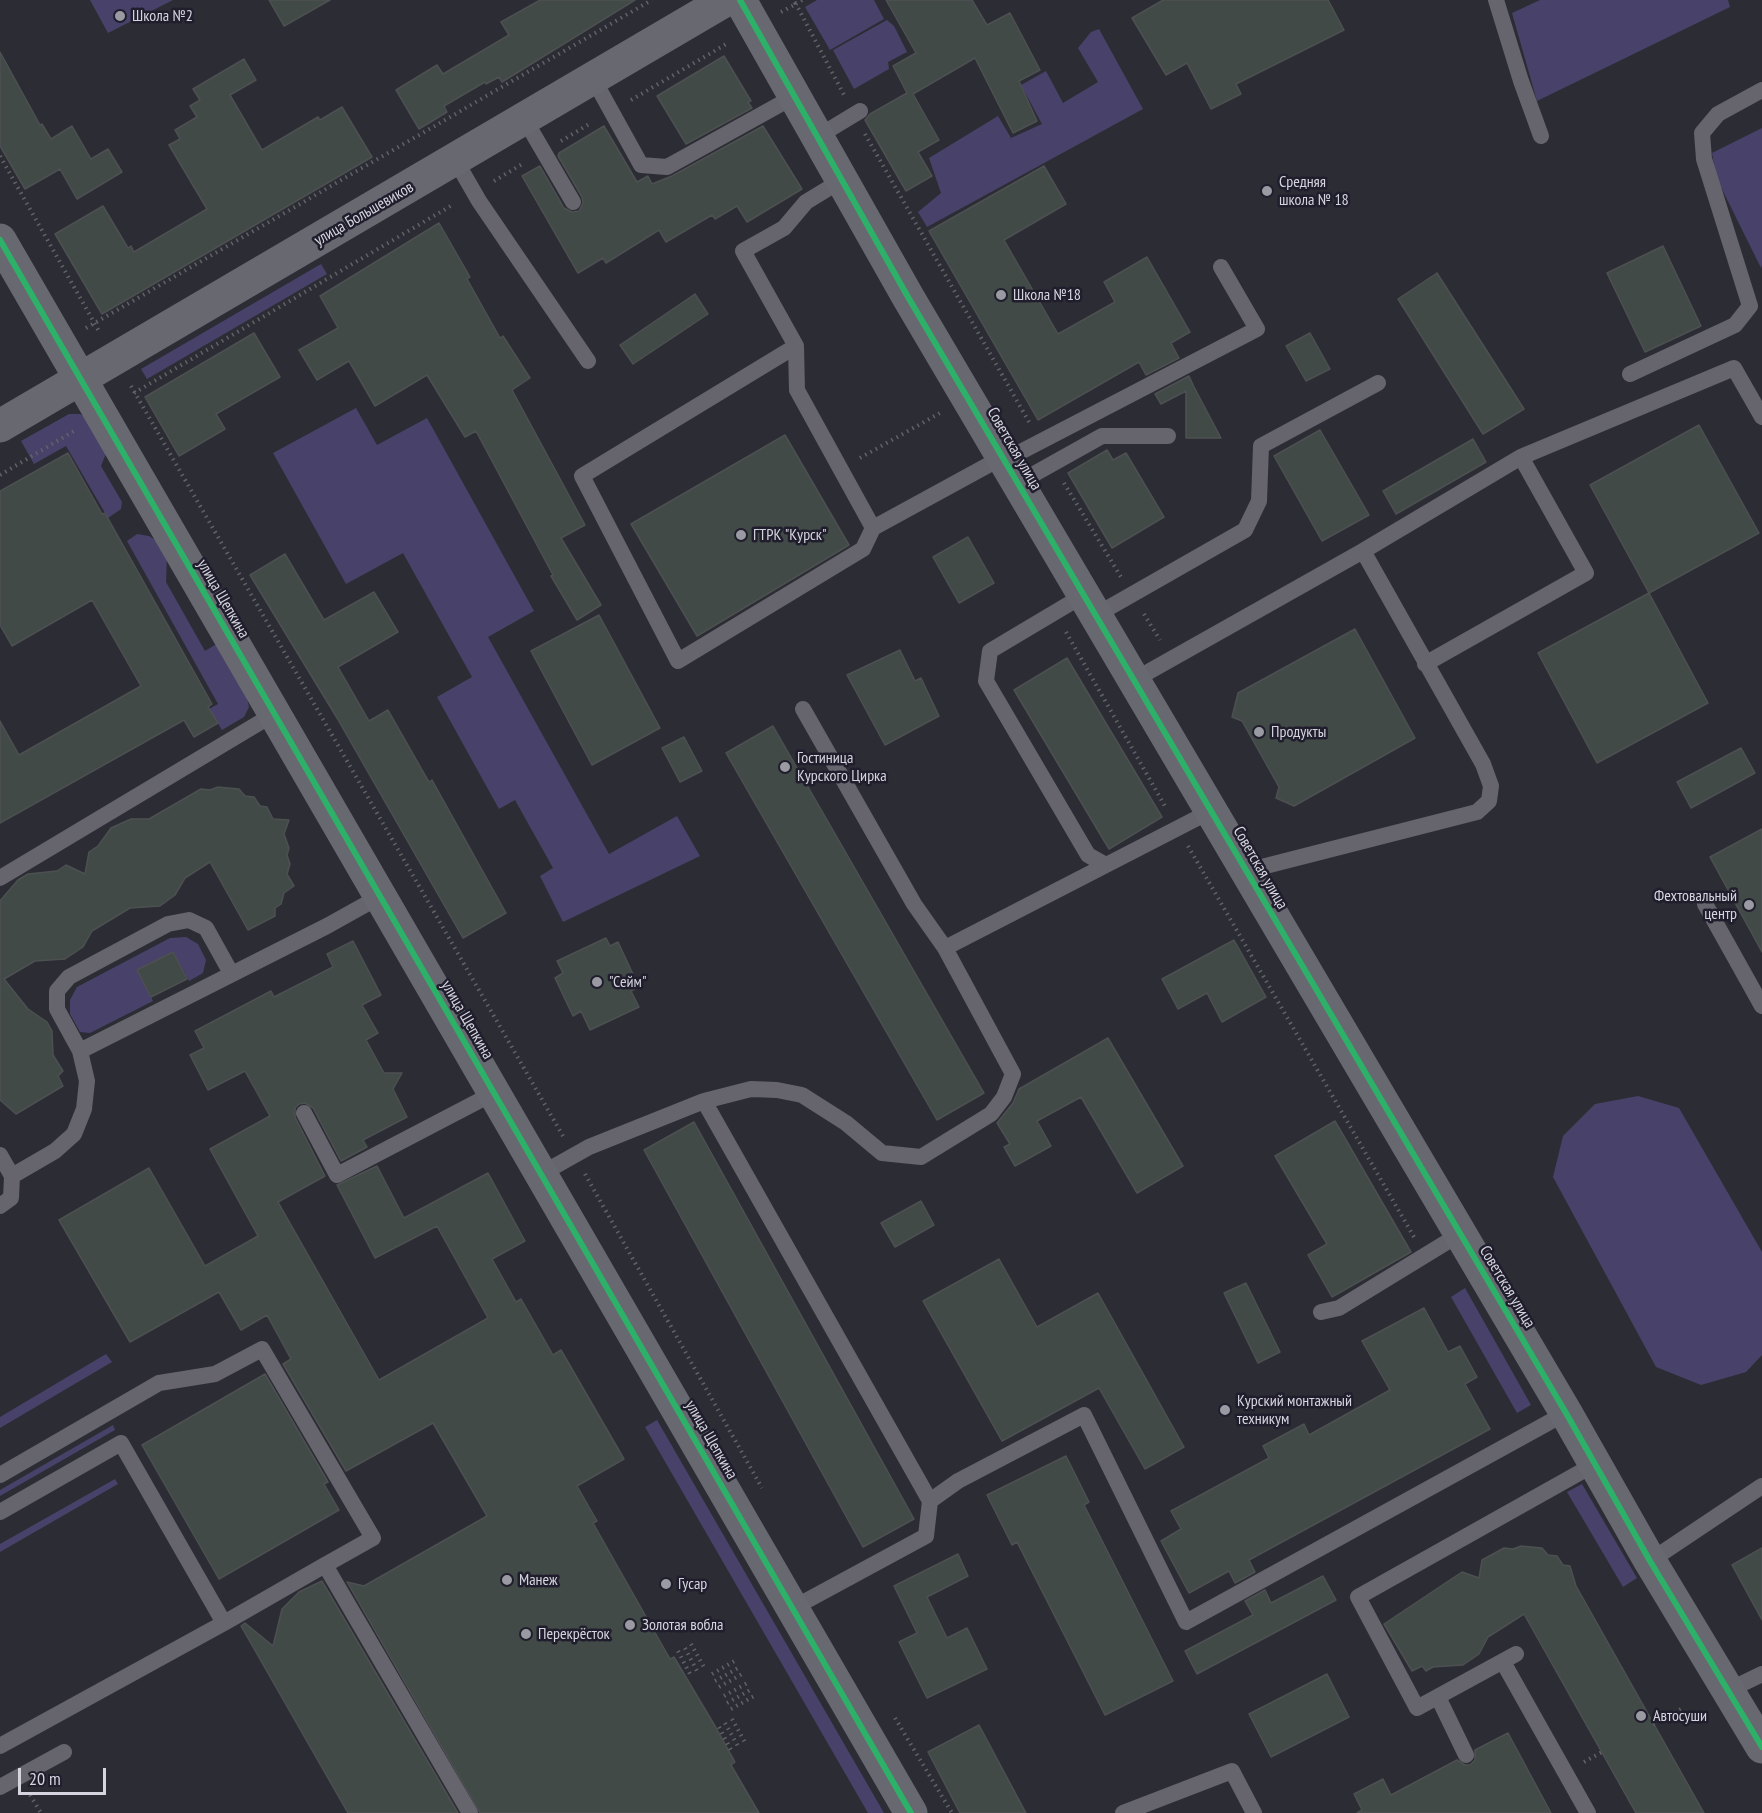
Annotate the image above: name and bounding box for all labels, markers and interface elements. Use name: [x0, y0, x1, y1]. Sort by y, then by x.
place label: Школа №2: [132, 6, 193, 26]
marker: Школа №2: [113, 9, 127, 23]
place label: Средняя школа № 18: [1279, 172, 1349, 210]
street label: улица Большевиков: [311, 178, 417, 250]
marker: Средняя школа № 18: [1260, 184, 1274, 198]
place label: Школа №18: [1013, 285, 1081, 305]
marker: Школа №18: [994, 288, 1008, 302]
street label: Советская улица: [983, 404, 1045, 494]
place label: ГТРК "Курск": [753, 525, 827, 545]
marker: ГТРК "Курск": [734, 528, 748, 542]
street label: улица Щепкина: [193, 556, 253, 642]
place label: Продукты: [1271, 722, 1326, 742]
marker: Продукты: [1252, 725, 1266, 739]
place label: Гостиница Курского Цирка: [797, 748, 887, 786]
marker: Гостиница Курского Цирка: [778, 760, 792, 774]
street label: Советская улица: [1229, 823, 1291, 913]
place label: Фехтовальный центр: [1654, 886, 1737, 924]
marker: Фехтовальный центр: [1742, 898, 1756, 912]
place label: "Сейм": [609, 972, 647, 992]
marker: "Сейм": [590, 975, 604, 989]
street label: улица Щепкина: [437, 977, 497, 1063]
street label: Советская улица: [1475, 1242, 1539, 1332]
place label: Курский монтажный техникум: [1237, 1391, 1352, 1429]
street label: улица Щепкина: [681, 1397, 741, 1483]
marker: Курский монтажный техникум: [1218, 1403, 1232, 1417]
place label: Манеж: [519, 1570, 558, 1590]
marker: Манеж: [500, 1573, 514, 1587]
place label: Гусар: [678, 1574, 707, 1594]
marker: Гусар: [659, 1577, 673, 1591]
place label: Золотая вобла: [642, 1615, 723, 1635]
marker: Золотая вобла: [623, 1618, 637, 1632]
place label: Перекрёсток: [538, 1624, 610, 1644]
marker: Перекрёсток: [519, 1627, 533, 1641]
place label: Автосуши: [1653, 1706, 1707, 1726]
marker: Автосуши: [1634, 1709, 1648, 1723]
scale bar: [21, 1756, 110, 1794]
text: 20 m: [29, 1767, 61, 1790]

